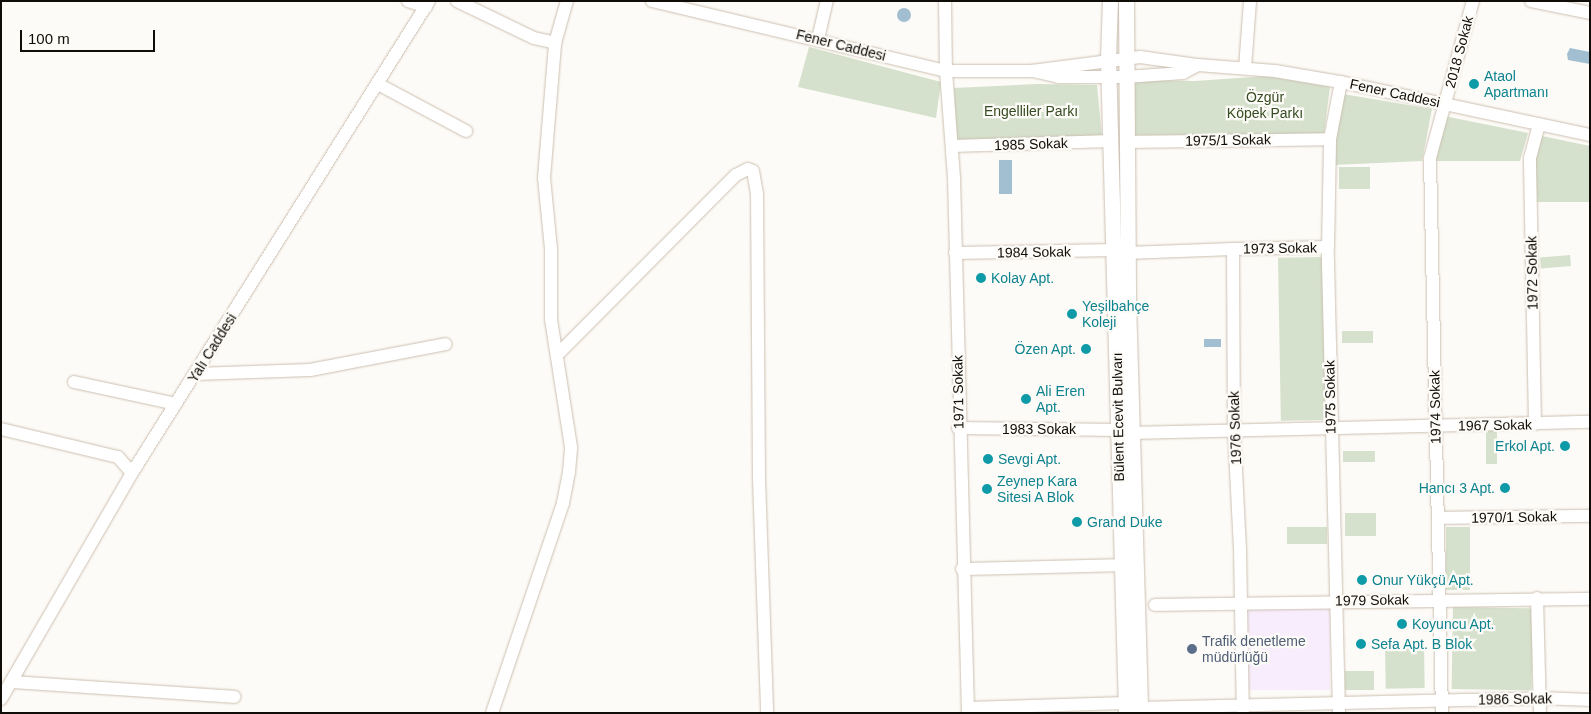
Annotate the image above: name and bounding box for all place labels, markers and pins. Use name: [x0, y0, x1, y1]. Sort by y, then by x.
place label: Ataol Apartmanı: [1484, 68, 1549, 100]
marker: Ataol Apartmanı: [1468, 78, 1480, 90]
place label: Kolay Apt.: [991, 270, 1055, 286]
marker: Kolay Apt.: [975, 272, 987, 284]
place label: Yeşilbahçe Koleji: [1082, 298, 1149, 331]
marker: Yeşilbahçe Koleji: [1066, 308, 1078, 320]
place label: Özen Apt.: [1014, 341, 1076, 357]
marker: Özen Apt.: [1080, 343, 1092, 355]
place label: Ali Eren Apt.: [1036, 383, 1085, 416]
marker: Ali Eren Apt.: [1020, 393, 1032, 405]
place label: Erkol Apt.: [1494, 438, 1555, 454]
marker: Erkol Apt.: [1559, 440, 1571, 452]
place label: Sevgi Apt.: [998, 451, 1062, 467]
marker: Sevgi Apt.: [982, 453, 994, 465]
place label: Zeynep Kara Sitesi A Blok: [997, 473, 1077, 506]
place label: Hancı 3 Apt.: [1418, 480, 1495, 496]
marker: Hancı 3 Apt.: [1499, 482, 1511, 494]
marker: Zeynep Kara Sitesi A Blok: [981, 483, 993, 495]
place label: Grand Duke: [1087, 514, 1162, 530]
marker: Grand Duke: [1071, 516, 1083, 528]
place label: Onur Yükçü Apt.: [1372, 572, 1475, 588]
marker: Onur Yükçü Apt.: [1356, 574, 1368, 586]
place label: Koyuncu Apt.: [1412, 616, 1495, 632]
marker: Koyuncu Apt.: [1396, 618, 1408, 630]
place label: Trafik denetleme müdürlüğü: [1202, 633, 1306, 666]
place label: Sefa Apt. B Blok: [1371, 636, 1473, 652]
marker: Sefa Apt. B Blok: [1355, 638, 1367, 650]
marker: Trafik denetleme müdürlüğü: [1186, 643, 1198, 655]

